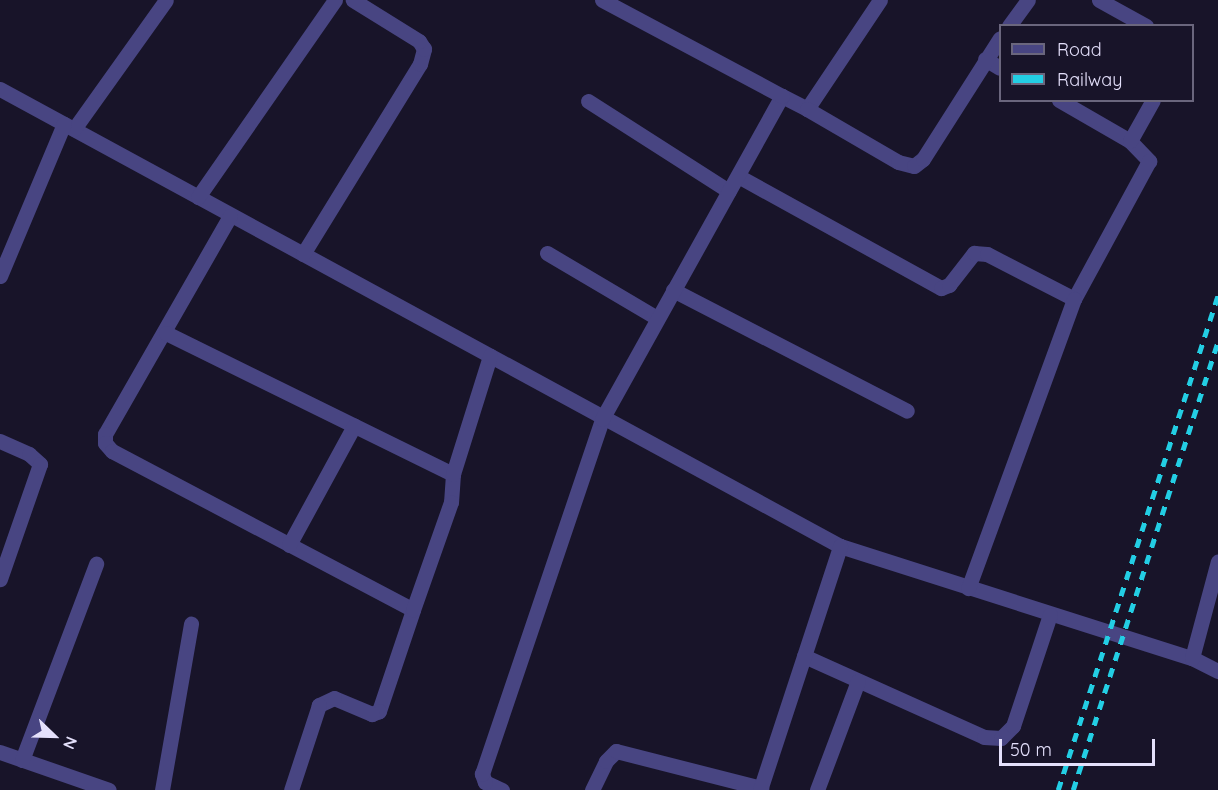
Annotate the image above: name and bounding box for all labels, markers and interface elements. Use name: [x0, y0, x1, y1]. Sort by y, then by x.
legend: [999, 24, 1194, 102]
text: Road: [1057, 38, 1102, 61]
text: Railway: [1057, 68, 1123, 91]
north arrow: [24, 706, 84, 766]
scale bar: [1002, 727, 1158, 765]
text: N: [59, 734, 82, 752]
text: 50 m: [1010, 738, 1052, 761]

